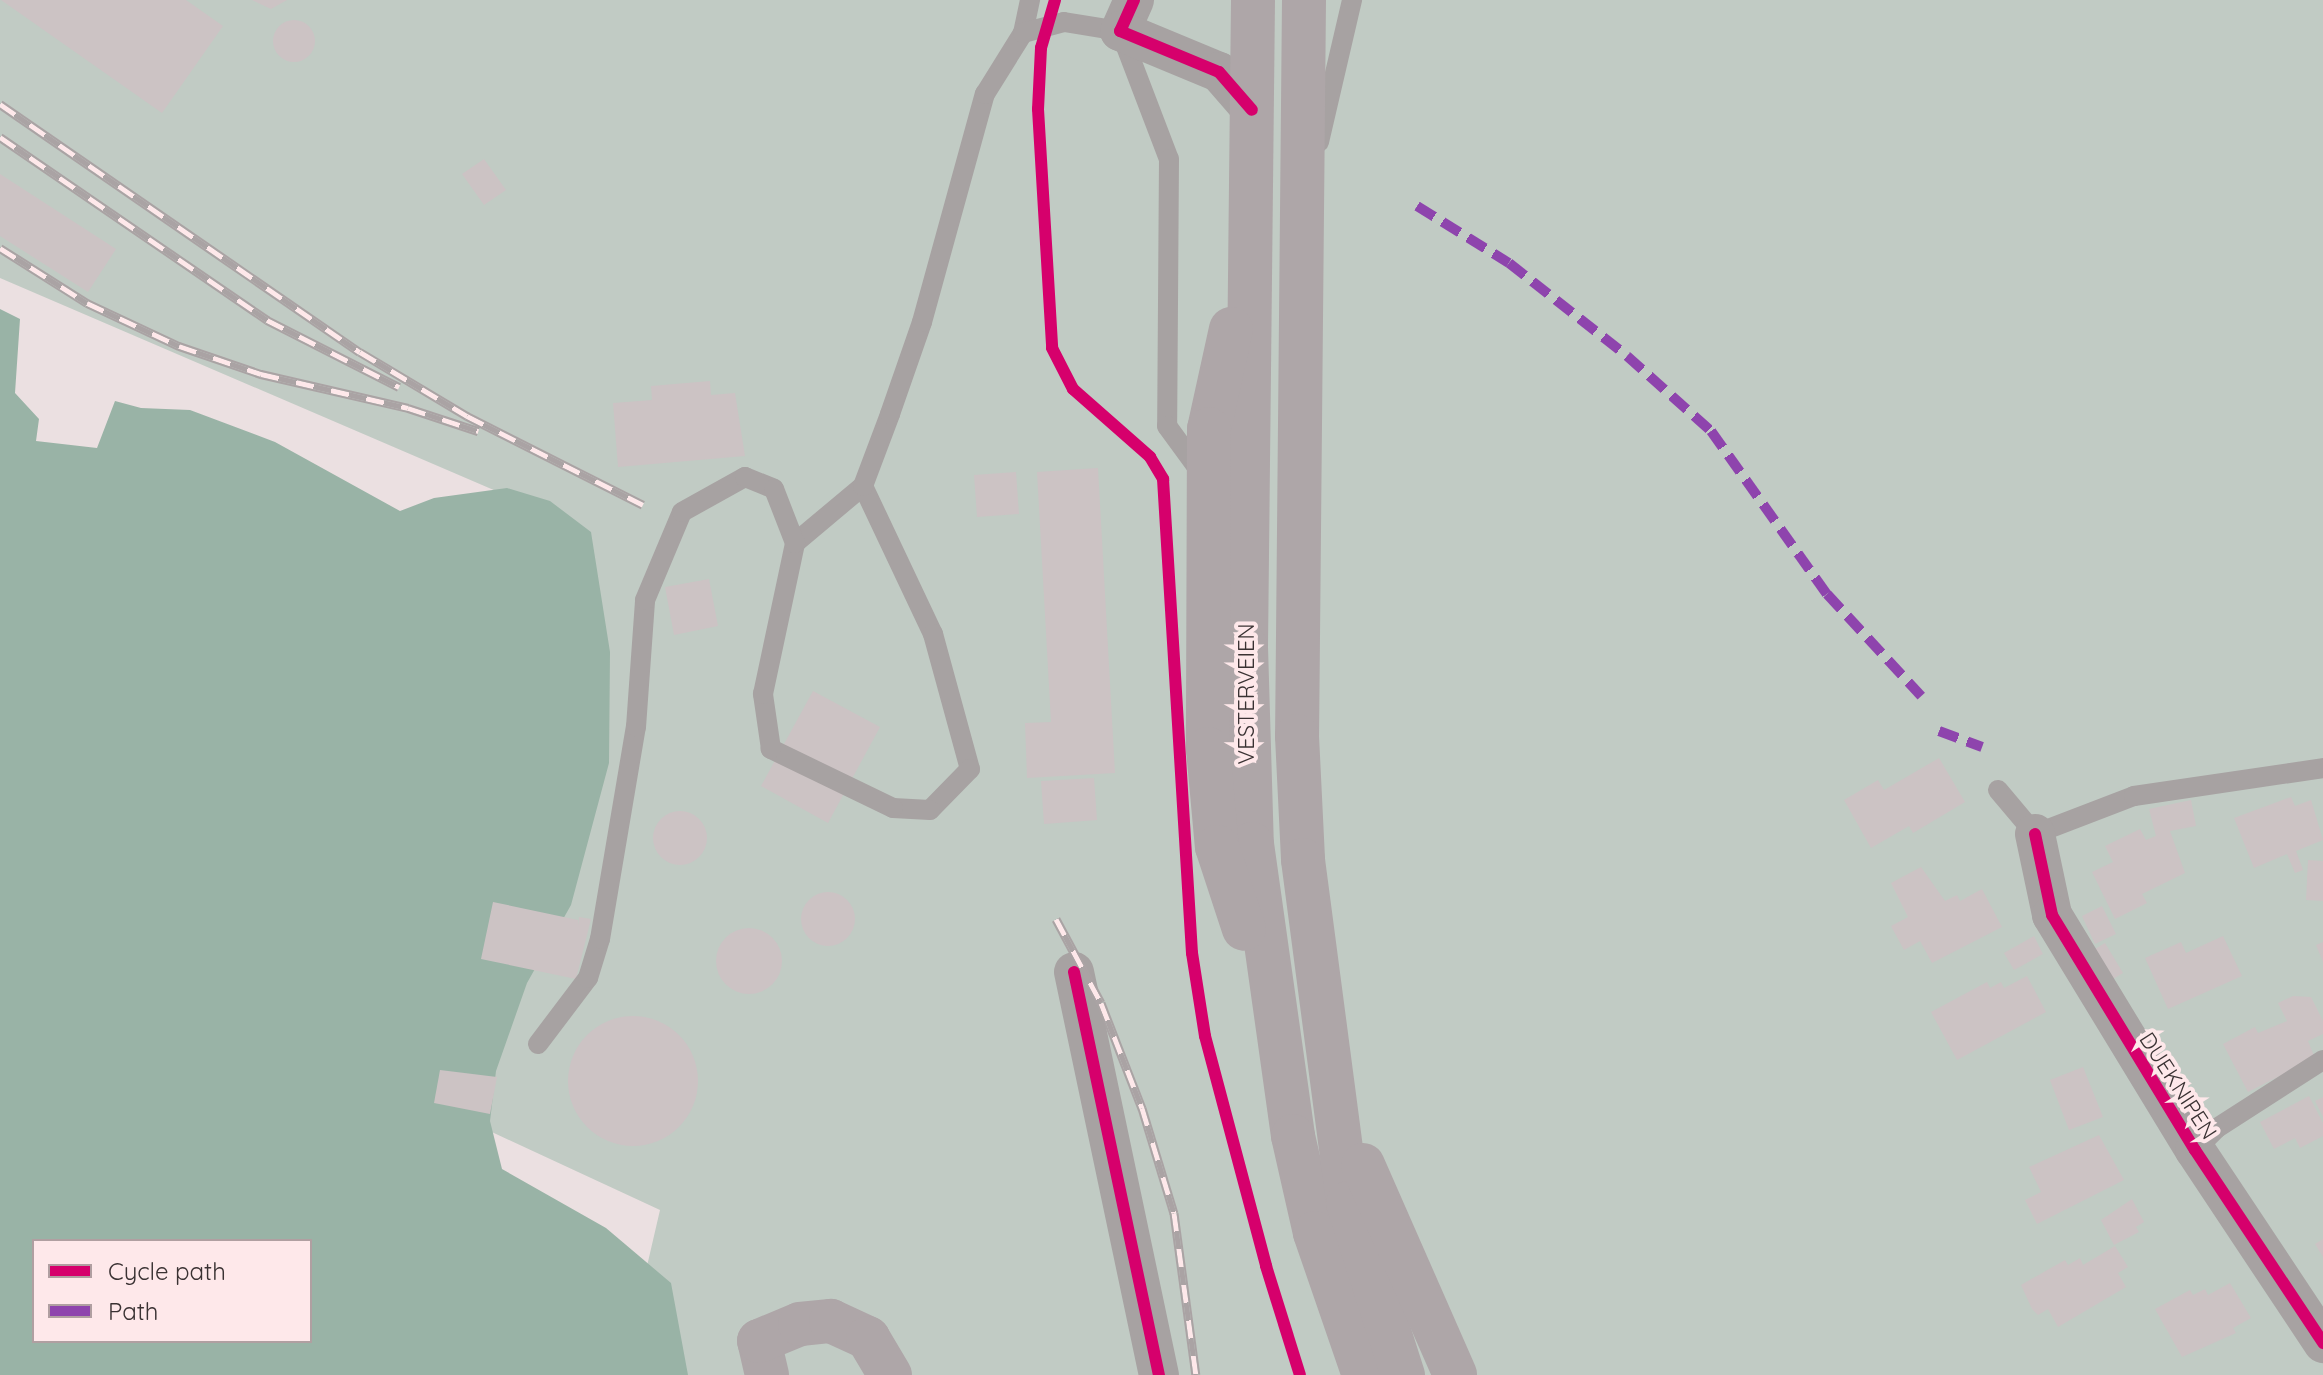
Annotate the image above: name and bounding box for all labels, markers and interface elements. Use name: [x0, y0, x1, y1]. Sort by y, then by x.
street label: VESTERVEIEN: [1234, 624, 1260, 764]
street label: DUEKNIPEN: [2134, 1028, 2222, 1144]
legend: [32, 1239, 312, 1343]
text: Cycle path: [108, 1256, 226, 1286]
text: Path: [108, 1296, 159, 1326]

